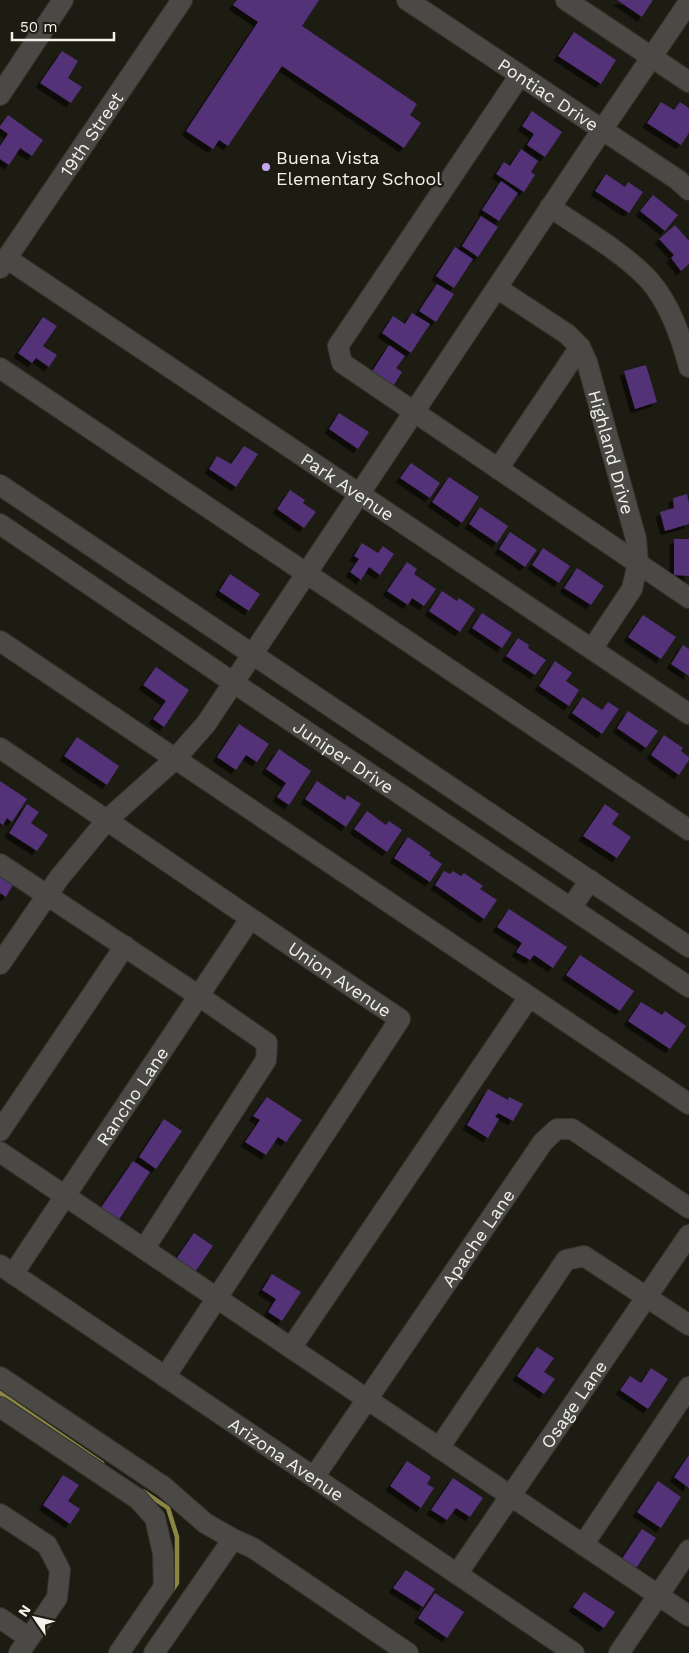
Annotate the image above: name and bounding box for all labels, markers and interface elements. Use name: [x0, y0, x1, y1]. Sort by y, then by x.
scale bar: [12, 10, 115, 42]
text: 50 m: [20, 18, 57, 36]
street label: Pontiac Drive: [494, 53, 603, 135]
street label: 19th Street: [55, 88, 127, 180]
place label: Buena Vista Elementary School: [276, 147, 442, 189]
marker: Buena Vista Elementary School: [260, 161, 272, 173]
street label: Highland Drive: [585, 387, 639, 516]
street label: Park Avenue: [297, 448, 398, 525]
street label: Juniper Drive: [289, 715, 398, 798]
street label: Union Avenue: [285, 937, 396, 1021]
street label: Rancho Lane: [91, 1043, 172, 1149]
street label: Apache Lane: [437, 1185, 518, 1290]
street label: Osage Lane: [536, 1356, 611, 1452]
street label: Arizona Avenue: [225, 1412, 348, 1505]
north arrow: [10, 1593, 60, 1643]
text: N: [15, 1602, 34, 1620]

